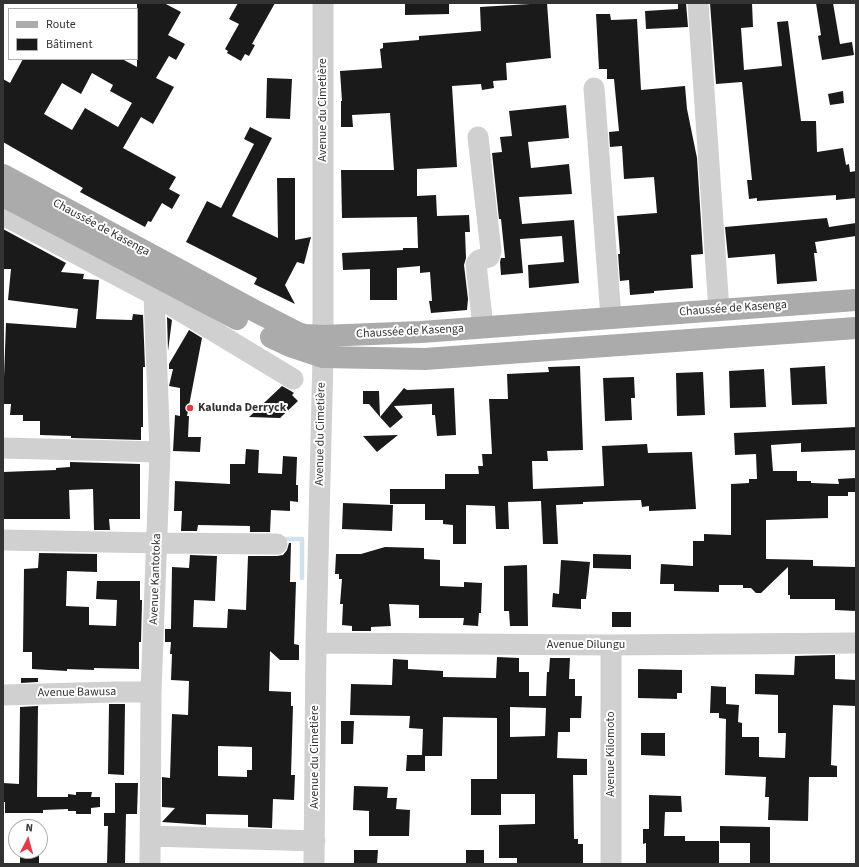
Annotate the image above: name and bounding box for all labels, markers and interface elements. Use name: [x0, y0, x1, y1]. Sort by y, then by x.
legend: [8, 8, 138, 60]
text: Route: [46, 16, 76, 33]
text: Bâtiment: [46, 36, 92, 53]
street label: Avenue du Cimetière: [316, 58, 330, 162]
street label: Chaussée de Kasenga: [50, 196, 152, 260]
street label: Chaussée de Kasenga: [679, 298, 787, 320]
street label: Chaussée de Kasenga: [356, 322, 464, 342]
street label: Avenue du Cimetière: [313, 382, 329, 486]
place label: Kalunda Derryck: [198, 401, 286, 415]
marker: Kalunda Derryck: [185, 403, 195, 413]
street label: Avenue Kantotoka: [147, 533, 165, 625]
street label: Avenue Dilungu: [547, 638, 625, 652]
street label: Avenue Bawusa: [38, 685, 116, 701]
street label: Avenue du Cimetière: [308, 705, 322, 809]
street label: Avenue Kilomoto: [604, 711, 618, 797]
north arrow: [8, 819, 48, 859]
text: N: [25, 820, 34, 835]

